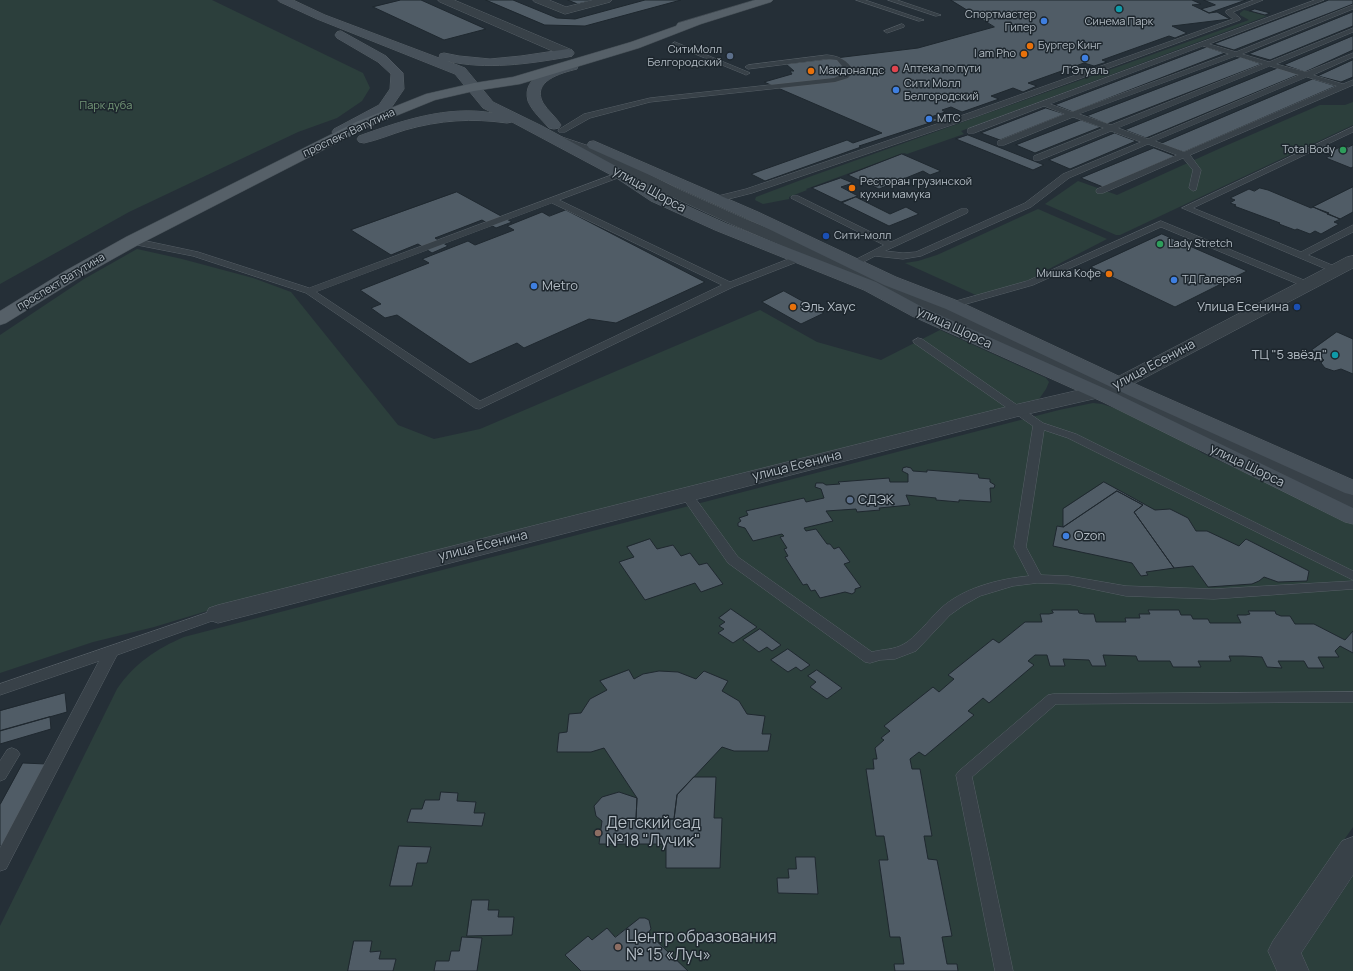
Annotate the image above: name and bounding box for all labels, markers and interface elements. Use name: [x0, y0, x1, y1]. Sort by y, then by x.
marker: Синема Парк: [1114, 4, 1124, 14]
place label: Спортмастер Гипер: [965, 8, 1036, 34]
place label: Синема Парк: [1085, 15, 1153, 29]
marker: Спортмастер Гипер: [1039, 16, 1049, 26]
place label: Бургер Кинг: [1038, 39, 1102, 53]
marker: Бургер Кинг: [1025, 41, 1035, 51]
place label: СитиМолл Белгородский: [647, 43, 722, 69]
place label: I am Pho: [974, 47, 1016, 61]
marker: I am Pho: [1019, 49, 1029, 59]
marker: СитиМолл Белгородский: [725, 51, 735, 61]
marker: Л'Этуаль: [1080, 53, 1090, 63]
place label: Аптека по пути: [903, 62, 981, 76]
place label: Макдоналдс: [819, 64, 884, 78]
marker: Аптека по пути: [890, 64, 900, 74]
place label: Л'Этуаль: [1061, 64, 1109, 78]
marker: Макдоналдс: [806, 66, 816, 76]
place label: Сити Молл Белгородский: [904, 77, 979, 103]
marker: Сити Молл Белгородский: [891, 85, 901, 95]
park label: Парк дуба: [80, 99, 132, 113]
street label: проспект Ватутина: [301, 106, 397, 160]
place label: МТС: [937, 112, 961, 126]
marker: МТС: [924, 114, 934, 124]
place label: Total Body: [1282, 143, 1335, 157]
marker: Total Body: [1338, 145, 1348, 155]
street label: улица Щорса: [610, 164, 688, 216]
place label: Ресторан грузинской кухни мамука: [860, 175, 972, 201]
marker: Ресторан грузинской кухни мамука: [847, 183, 857, 193]
place label: Сити-молл: [834, 229, 891, 243]
marker: Сити-молл: [821, 231, 831, 241]
place label: Lady Stretch: [1168, 237, 1233, 251]
marker: Lady Stretch: [1155, 239, 1165, 249]
street label: проспект Ватутина: [15, 251, 107, 313]
place label: Мишка Кофе: [1036, 267, 1101, 281]
marker: Мишка Кофе: [1104, 269, 1114, 279]
place label: ТД Галерея: [1182, 273, 1241, 287]
marker: ТД Галерея: [1169, 275, 1179, 285]
place label: Metro: [542, 278, 578, 294]
marker: Metro: [529, 281, 539, 291]
place label: Эль Хаус: [801, 299, 856, 315]
place label: Улица Есенина: [1197, 299, 1289, 315]
marker: Эль Хаус: [788, 302, 798, 312]
marker: Улица Есенина: [1292, 302, 1302, 312]
street label: улица Щорса: [914, 304, 994, 352]
street label: улица Есенина: [1110, 337, 1198, 393]
place label: ТЦ "5 звёзд": [1252, 347, 1327, 363]
marker: ТЦ "5 звёзд": [1330, 350, 1340, 360]
street label: улица Щорса: [1207, 441, 1287, 491]
street label: улица Есенина: [751, 447, 843, 485]
place label: СДЭК: [858, 492, 893, 508]
marker: СДЭК: [845, 495, 855, 505]
street label: улица Есенина: [437, 527, 529, 565]
place label: Ozon: [1074, 528, 1105, 544]
marker: Ozon: [1061, 531, 1071, 541]
place label: Детский сад №18 "Лучик": [606, 814, 700, 852]
marker: Детский сад №18 "Лучик": [593, 828, 603, 838]
place label: Центр образования № 15 «Луч»: [626, 928, 777, 966]
marker: Центр образования № 15 «Луч»: [613, 942, 623, 952]

